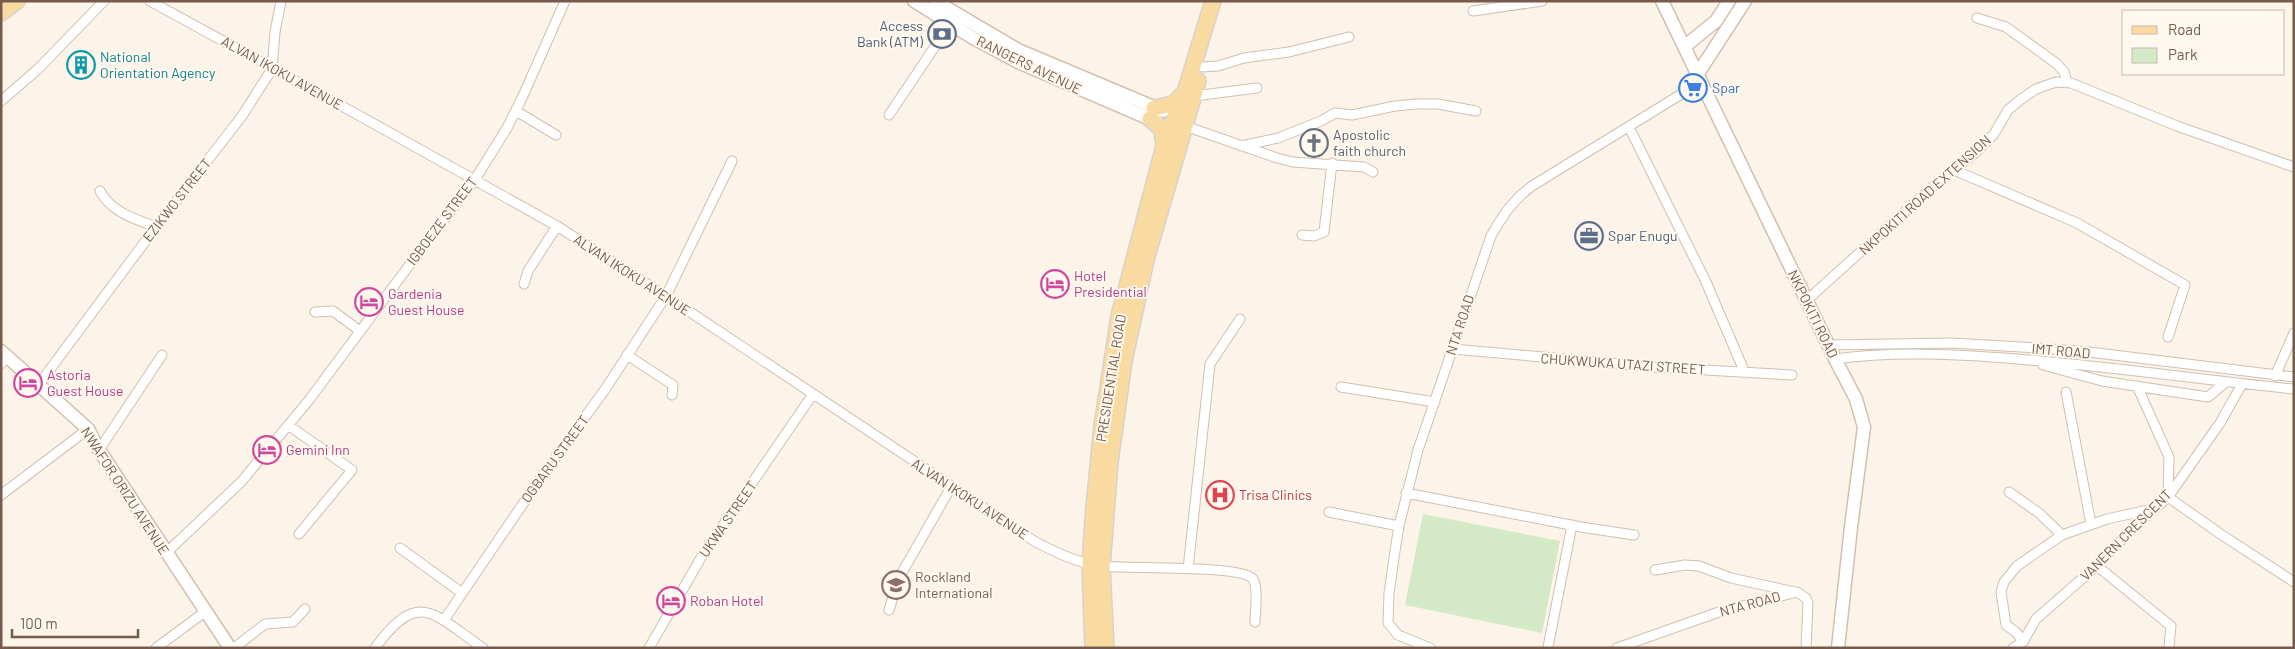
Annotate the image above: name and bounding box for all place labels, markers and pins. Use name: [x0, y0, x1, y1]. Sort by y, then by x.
place label: Access Bank (ATM): [857, 17, 923, 50]
bank icon: Access Bank (ATM): [927, 19, 957, 49]
place label: National Orientation Agency: [100, 48, 216, 81]
building icon: National Orientation Agency: [66, 50, 96, 80]
supermarket icon: Spar: [1678, 73, 1708, 103]
place label: Spar: [1712, 79, 1740, 96]
place label: Apostolic faith church: [1333, 126, 1406, 159]
church icon: Apostolic faith church: [1299, 128, 1329, 158]
office icon: Spar Enugu: [1574, 221, 1604, 251]
place label: Spar Enugu: [1608, 227, 1677, 244]
place label: Hotel Presidential: [1074, 267, 1147, 300]
hotel icon: Hotel Presidential: [1040, 269, 1070, 299]
place label: Gardenia Guest House: [388, 285, 465, 318]
hotel icon: Gardenia Guest House: [354, 287, 384, 317]
place label: Astoria Guest House: [47, 366, 124, 399]
hotel icon: Astoria Guest House: [13, 368, 43, 398]
hotel icon: Gemini Inn: [252, 435, 282, 465]
place label: Gemini Inn: [286, 441, 350, 458]
hospital icon: Trisa Clinics: [1205, 480, 1235, 510]
place label: Trisa Clinics: [1239, 486, 1312, 503]
place label: Rockland International: [915, 568, 992, 601]
school or university icon: Rockland International: [881, 570, 911, 600]
hotel icon: Roban Hotel: [656, 586, 686, 616]
place label: Roban Hotel: [690, 592, 764, 609]

